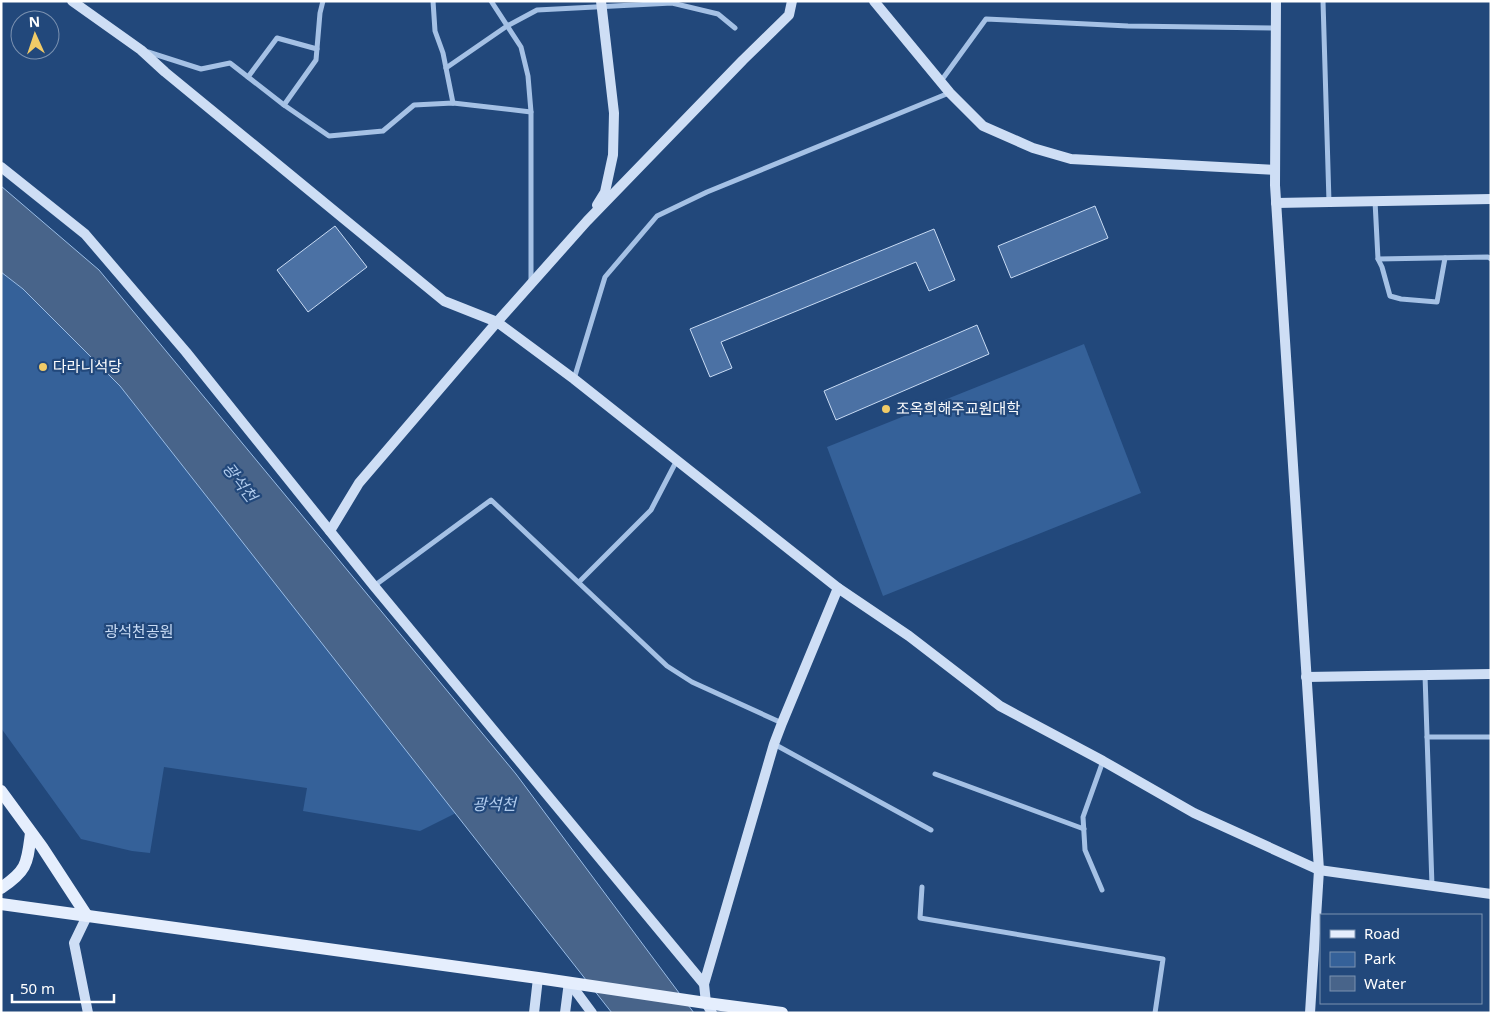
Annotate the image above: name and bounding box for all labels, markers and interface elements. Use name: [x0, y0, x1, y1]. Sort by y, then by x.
north arrow: [10, 10, 60, 60]
text: N: [28, 12, 40, 31]
place label: 다라니석당: [53, 356, 122, 376]
marker: 다라니석당: [37, 361, 49, 373]
place label: 조옥희해주교원대학: [896, 398, 1020, 418]
marker: 조옥희해주교원대학: [880, 403, 892, 415]
water label: 광석천: [218, 458, 264, 508]
park label: 광석천공원: [104, 621, 174, 641]
water label: 광석천: [472, 793, 518, 815]
legend: [1320, 914, 1482, 1004]
text: Road: [1364, 923, 1400, 943]
text: Park: [1364, 948, 1396, 968]
scale bar: [12, 972, 115, 1004]
text: Water: [1364, 973, 1406, 993]
text: 50 m: [20, 978, 55, 998]

